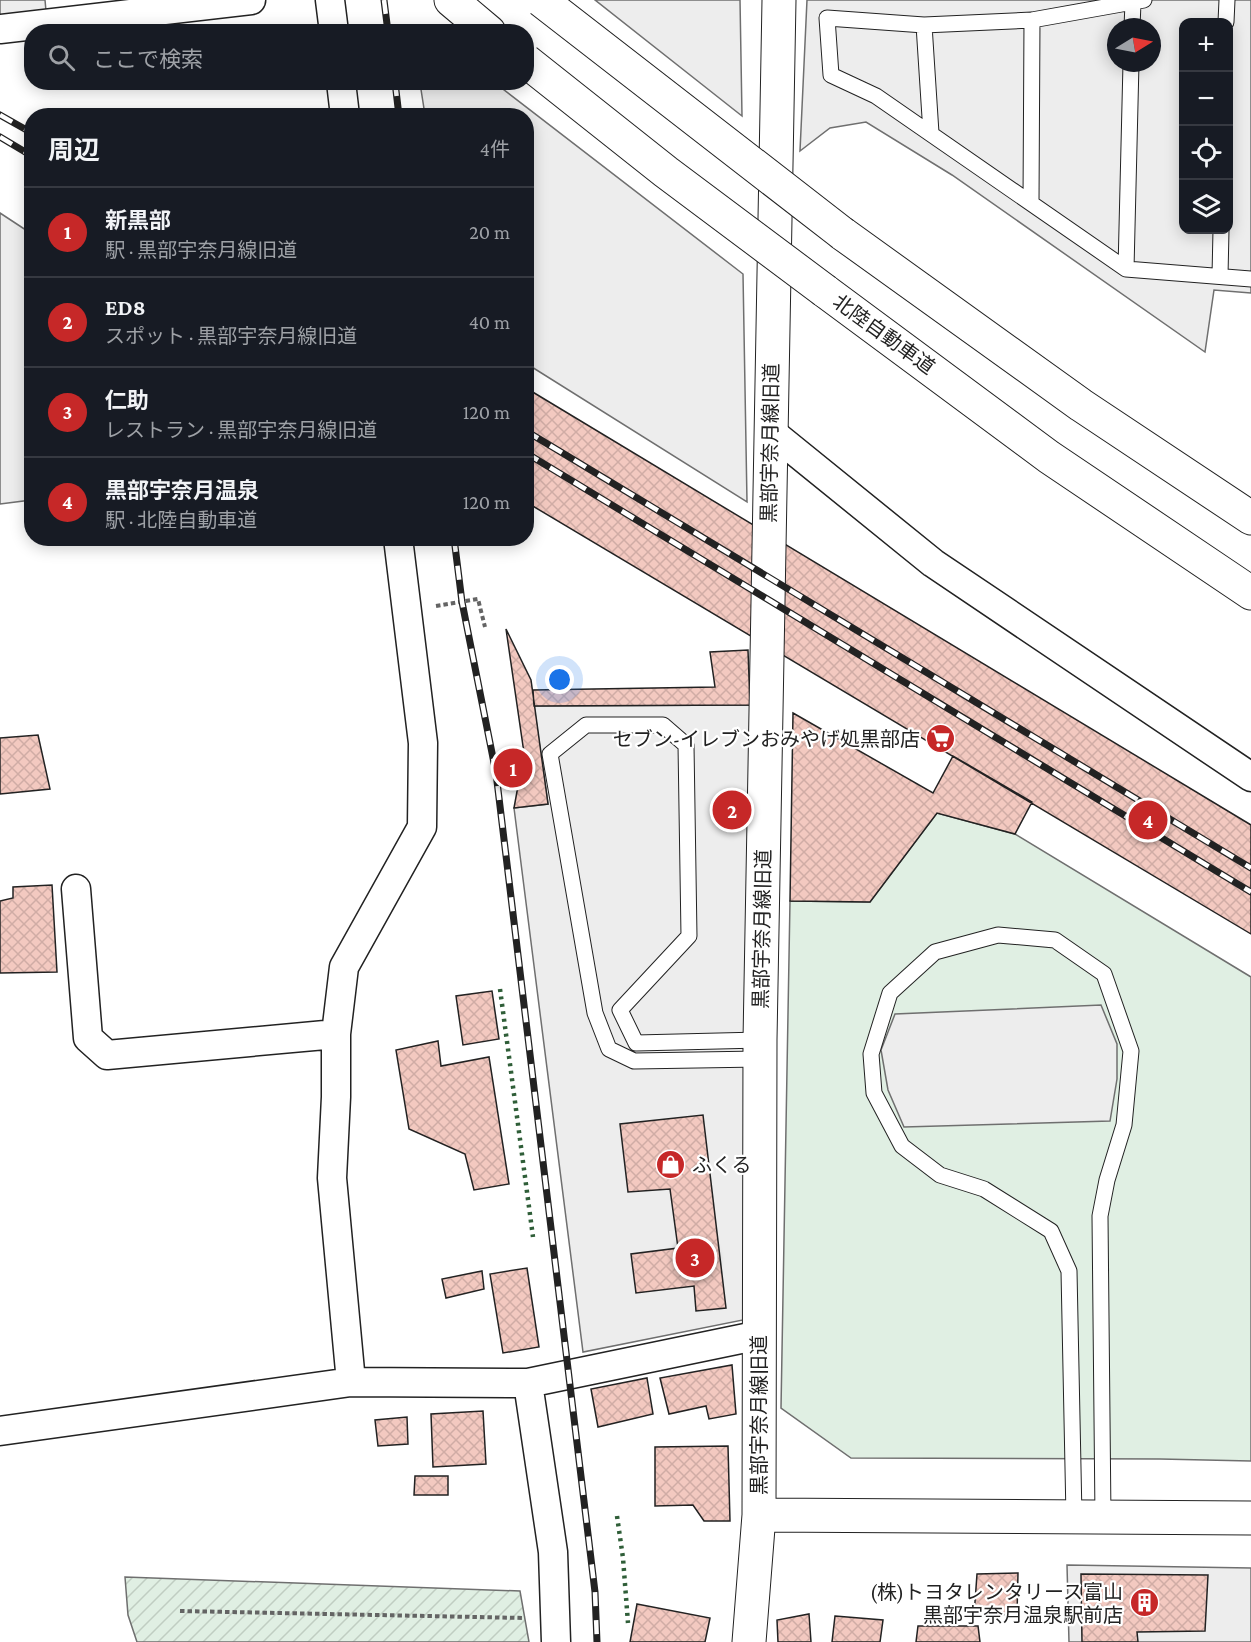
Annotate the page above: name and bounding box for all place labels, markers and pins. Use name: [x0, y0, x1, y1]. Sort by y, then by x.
supermarket icon: セブン-イレブンおみやげ処黒部店: [925, 723, 957, 755]
place label: セブン-イレブンおみやげ処黒部店: [613, 728, 920, 750]
pin: 1: [494, 746, 532, 790]
pin: 2: [712, 788, 752, 832]
pin: 4: [1128, 798, 1168, 842]
shop icon: ふくる: [655, 1149, 687, 1181]
place label: ふくる: [692, 1154, 752, 1176]
pin: 3: [676, 1236, 714, 1280]
place label: (株)トヨタレンタリース富山 黒部宇奈月温泉駅前店: [870, 1581, 1123, 1626]
building icon: (株)トヨタレンタリース富山 黒部宇奈月温泉駅前店: [1128, 1587, 1160, 1619]

